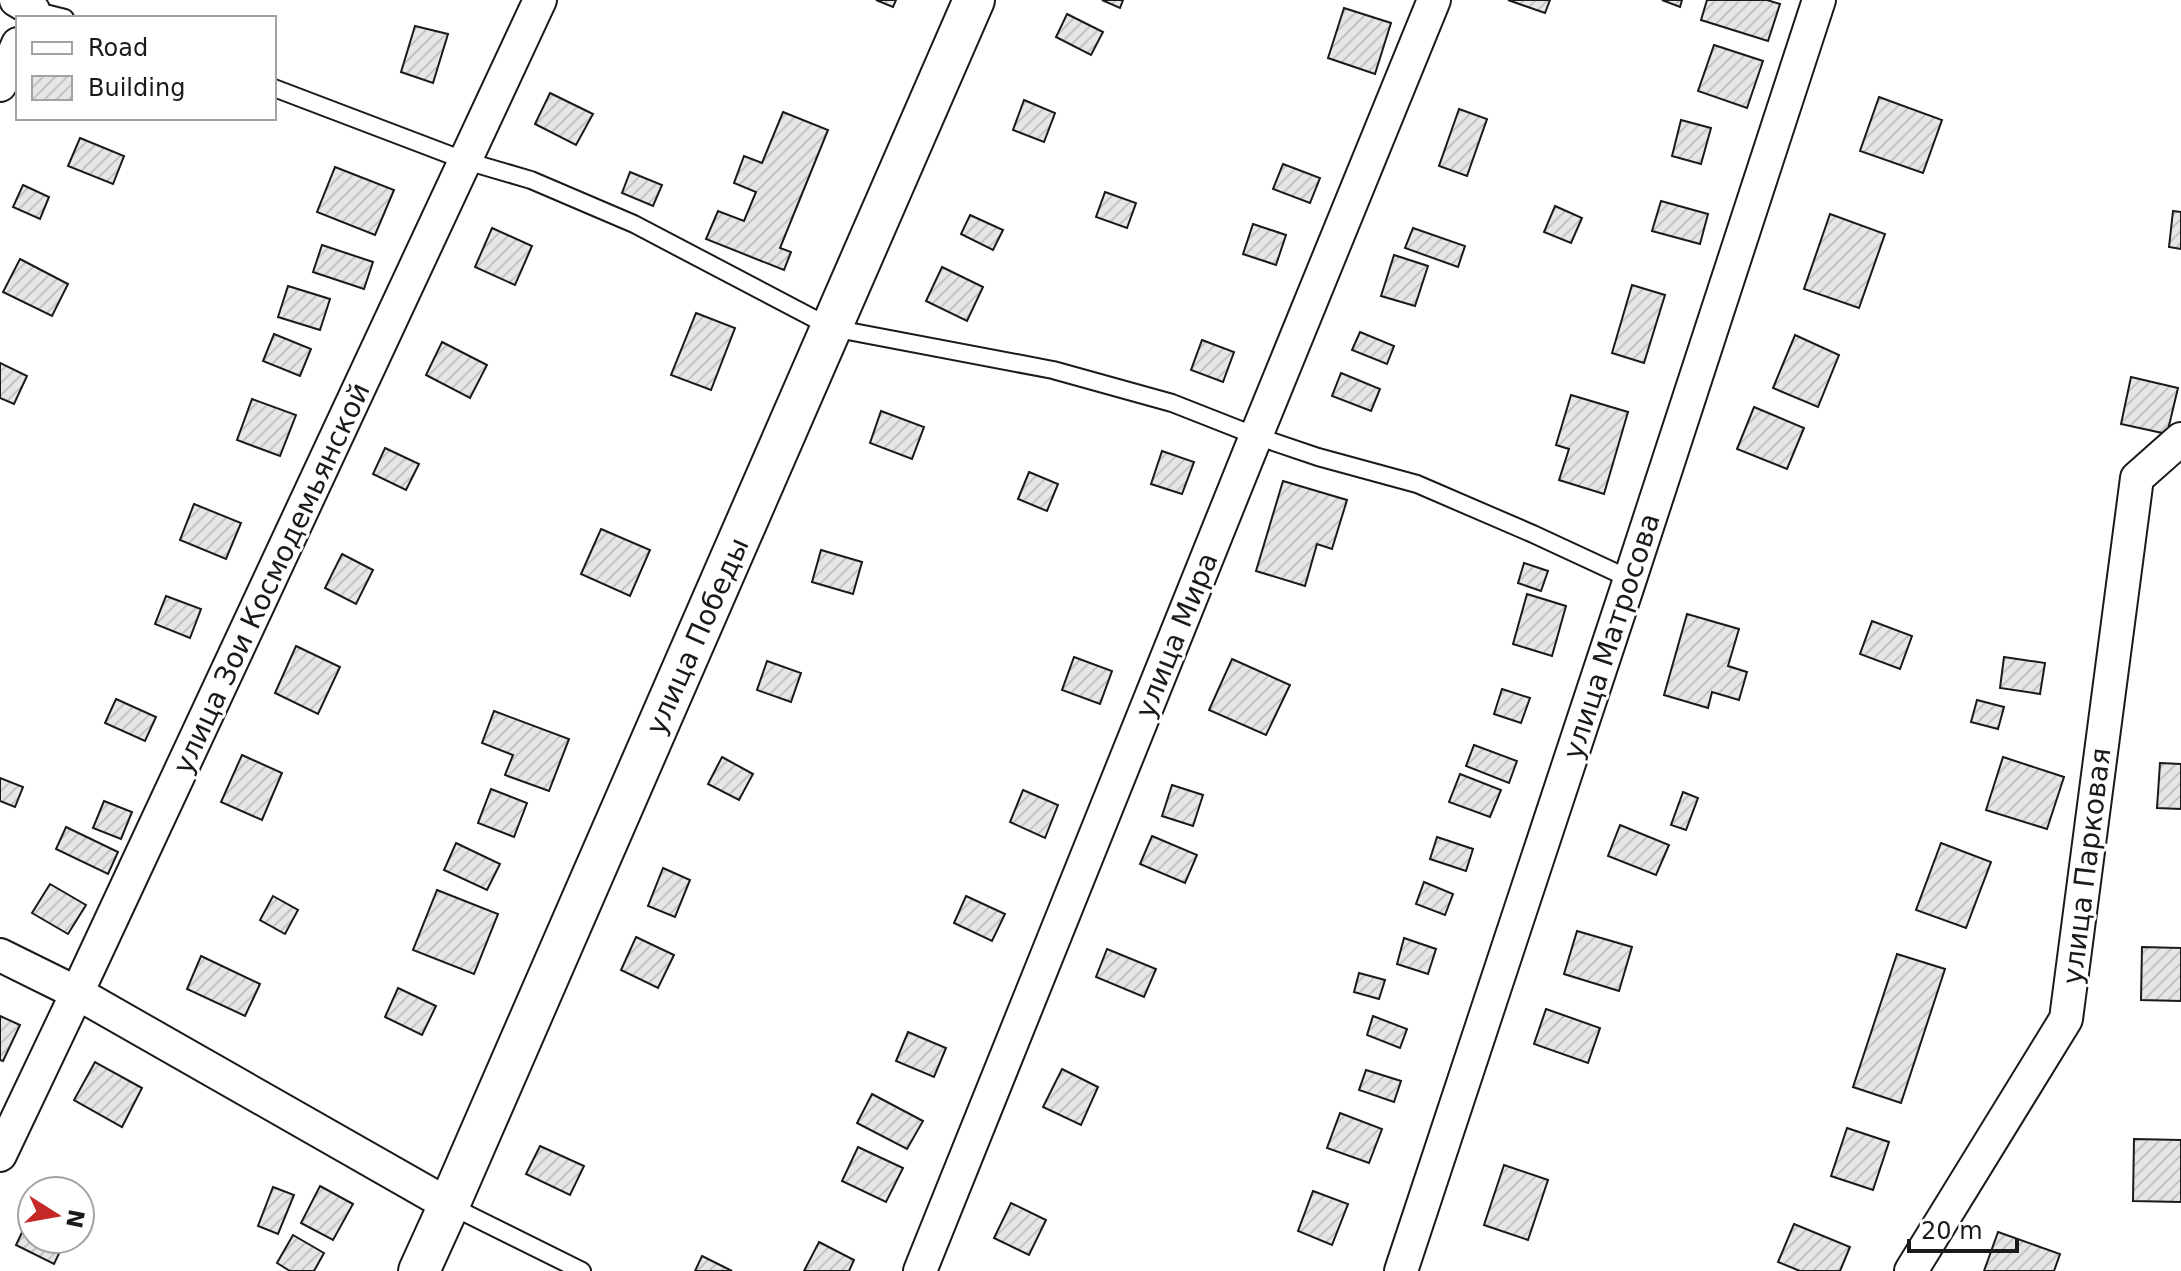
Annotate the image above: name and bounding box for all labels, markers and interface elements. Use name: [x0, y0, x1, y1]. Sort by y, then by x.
legend: [16, 16, 276, 120]
text: Road: [88, 34, 148, 62]
text: Building: [88, 74, 185, 102]
street label: улица Зои Космодемьянской: [166, 377, 377, 779]
street label: улица Матросова: [1556, 509, 1667, 763]
street label: улица Победы: [639, 533, 756, 740]
street label: улица Мира: [1128, 548, 1225, 723]
street label: улица Парковая: [2056, 746, 2117, 986]
north arrow: [16, 1175, 96, 1255]
scale bar: [1909, 1203, 2017, 1253]
text: N: [61, 1207, 89, 1230]
text: 20 m: [1921, 1217, 1983, 1245]

